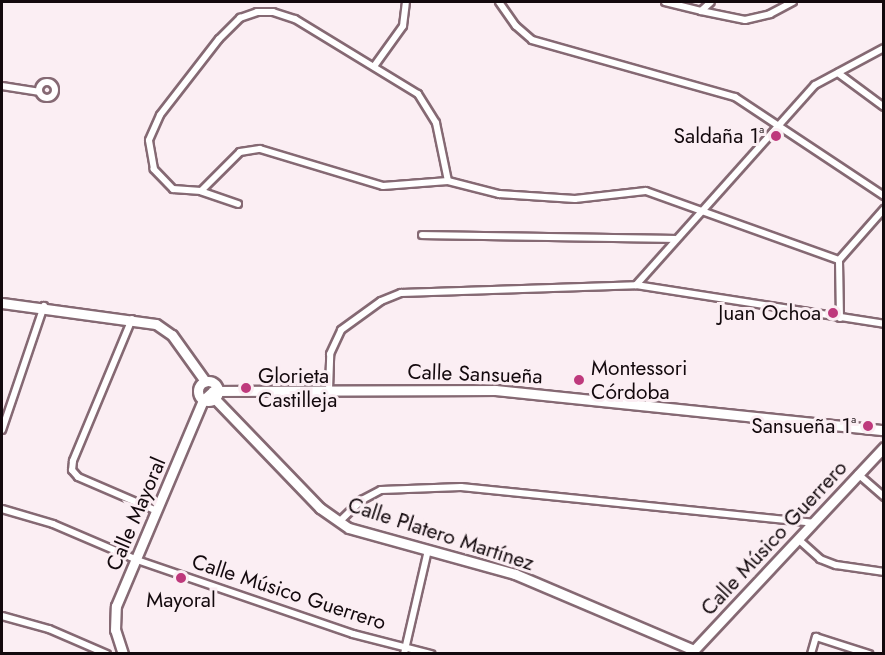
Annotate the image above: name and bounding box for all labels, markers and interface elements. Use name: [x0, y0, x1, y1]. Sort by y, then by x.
place label: Saldaña 1ª: [674, 123, 764, 149]
marker: Saldaña 1ª: [769, 129, 783, 143]
place label: Juan Ochoa: [718, 300, 821, 326]
marker: Juan Ochoa: [826, 306, 840, 320]
place label: Montessori Córdoba: [591, 355, 687, 405]
street label: Calle Sansueña: [407, 359, 543, 389]
place label: Glorieta Castilleja: [258, 363, 337, 413]
marker: Montessori Córdoba: [572, 373, 586, 387]
marker: Glorieta Castilleja: [239, 381, 253, 395]
place label: Sansueña 1ª: [751, 413, 856, 439]
marker: Sansueña 1ª: [861, 419, 875, 433]
street label: Calle Mayoral: [101, 453, 171, 575]
street label: Calle Músico Guerrero: [696, 455, 852, 621]
street label: Calle Platero Martínez: [345, 492, 537, 576]
street label: Calle Músico Guerrero: [189, 549, 389, 635]
marker: Mayoral: [174, 571, 188, 585]
place label: Mayoral: [146, 587, 216, 613]

